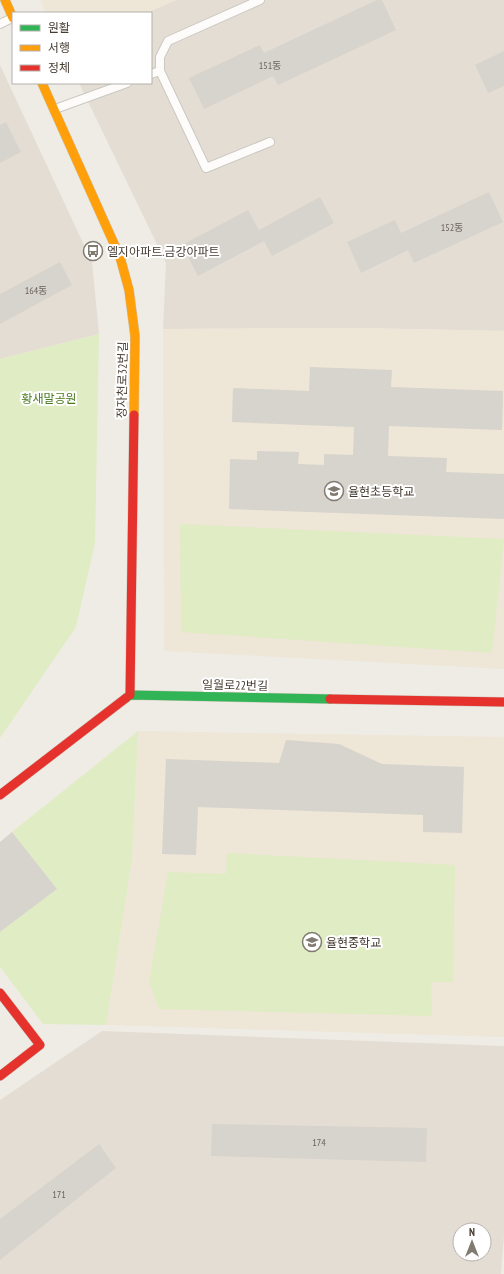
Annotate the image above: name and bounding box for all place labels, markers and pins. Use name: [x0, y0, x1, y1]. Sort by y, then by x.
bus stop icon: 엘지아파트.금강아파트: [82, 240, 104, 262]
place label: 엘지아파트.금강아파트: [107, 244, 220, 259]
school or university icon: 율현초등학교: [323, 480, 345, 502]
place label: 율현초등학교: [348, 484, 414, 499]
school or university icon: 율현중학교: [301, 931, 323, 953]
place label: 율현중학교: [326, 935, 381, 950]

